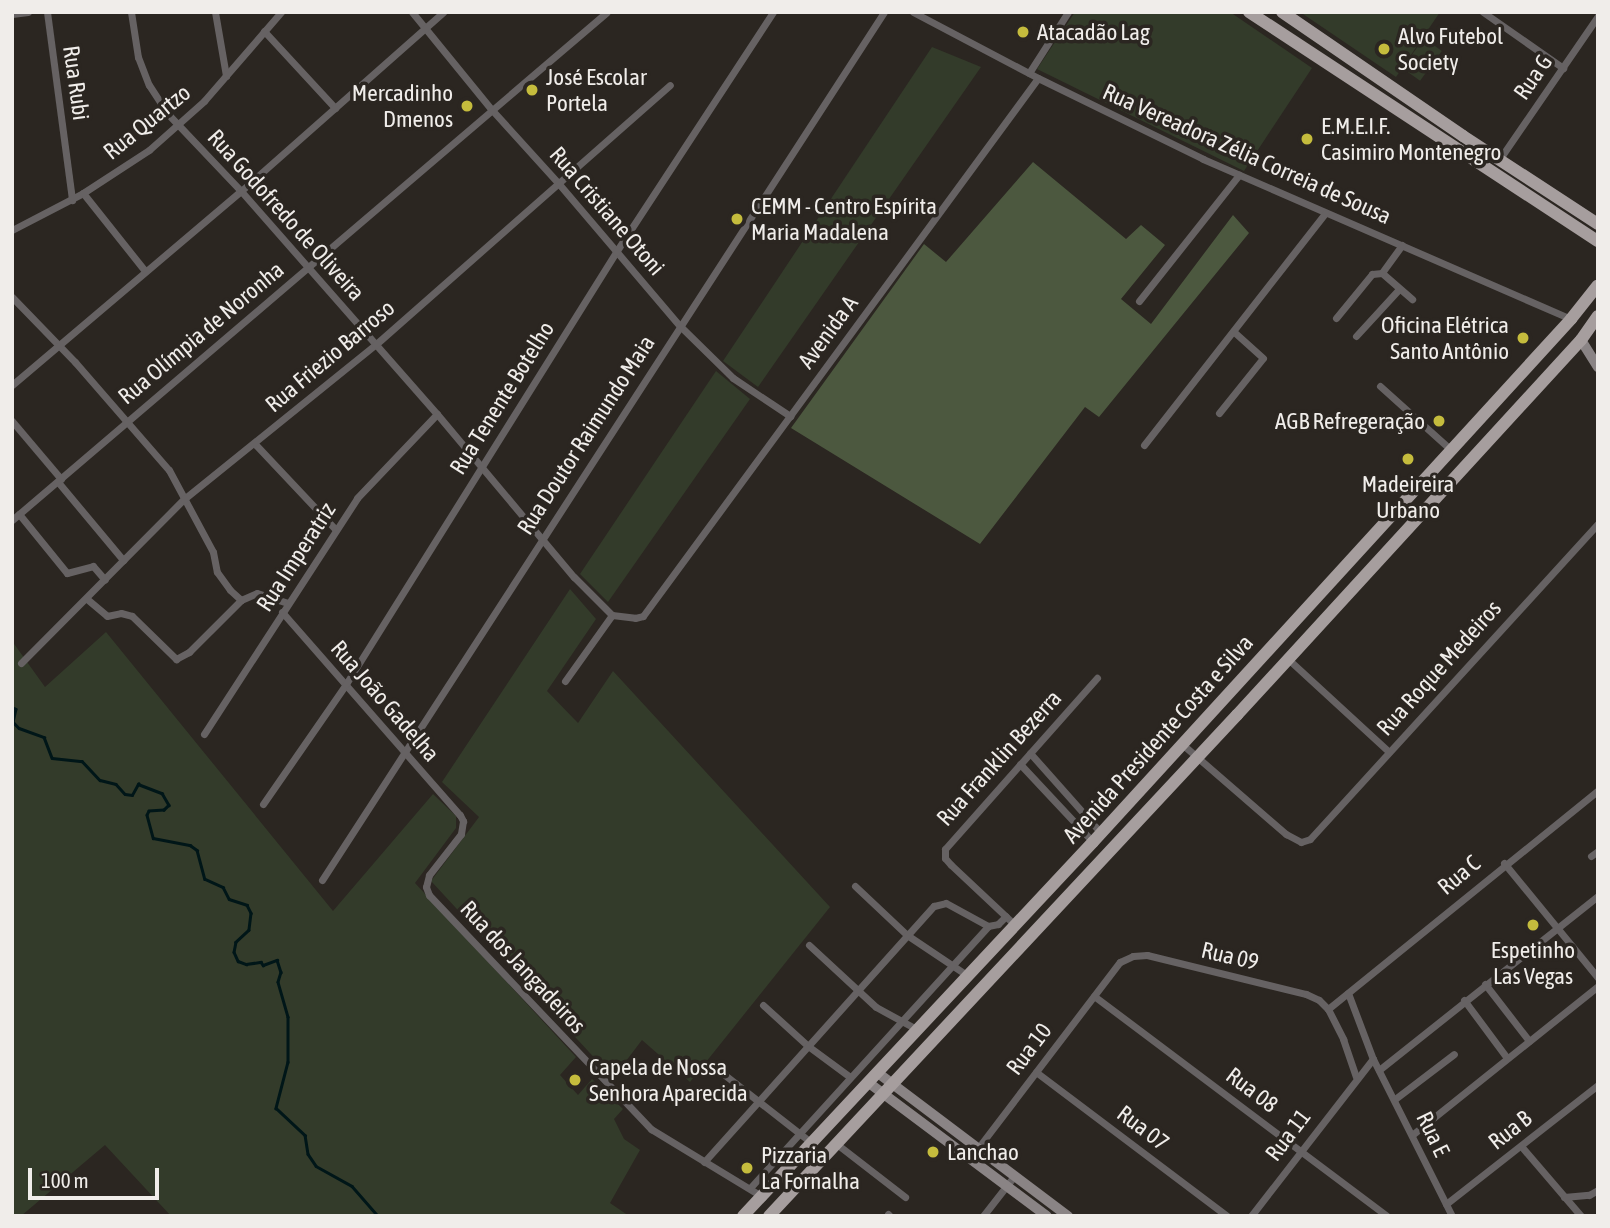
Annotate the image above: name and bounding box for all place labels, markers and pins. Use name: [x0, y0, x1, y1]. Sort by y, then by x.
place label: Atacadão Lag: [1037, 18, 1150, 46]
place label: Alvo Futebol Society: [1398, 22, 1503, 76]
marker: Atacadão Lag: [1015, 24, 1031, 40]
marker: Alvo Futebol Society: [1376, 41, 1392, 57]
place label: José Escolar Portela: [546, 63, 647, 117]
place label: Mercadinho Dmenos: [352, 79, 453, 133]
marker: José Escolar Portela: [524, 82, 540, 98]
marker: Mercadinho Dmenos: [459, 98, 475, 114]
place label: E.M.E.I.F. Casimiro Montenegro: [1321, 112, 1501, 166]
marker: E.M.E.I.F. Casimiro Montenegro: [1299, 131, 1315, 147]
place label: CEMM - Centro Espírita Maria Madalena: [751, 192, 937, 246]
marker: CEMM - Centro Espírita Maria Madalena: [729, 211, 745, 227]
place label: Oficina Elétrica Santo Antônio: [1381, 311, 1509, 365]
marker: Oficina Elétrica Santo Antônio: [1515, 330, 1531, 346]
place label: AGB Refregeração: [1275, 407, 1425, 435]
marker: AGB Refregeração: [1431, 413, 1447, 429]
marker: Madeireira Urbano: [1400, 451, 1416, 467]
place label: Madeireira Urbano: [1362, 470, 1454, 524]
marker: Espetinho Las Vegas: [1525, 917, 1541, 933]
place label: Espetinho Las Vegas: [1491, 936, 1575, 990]
place label: Capela de Nossa Senhora Aparecida: [589, 1053, 748, 1107]
marker: Capela de Nossa Senhora Aparecida: [567, 1072, 583, 1088]
place label: Lanchao: [947, 1138, 1019, 1166]
place label: Pizzaria La Fornalha: [761, 1141, 860, 1195]
marker: Lanchao: [925, 1144, 941, 1160]
marker: Pizzaria La Fornalha: [739, 1160, 755, 1176]

